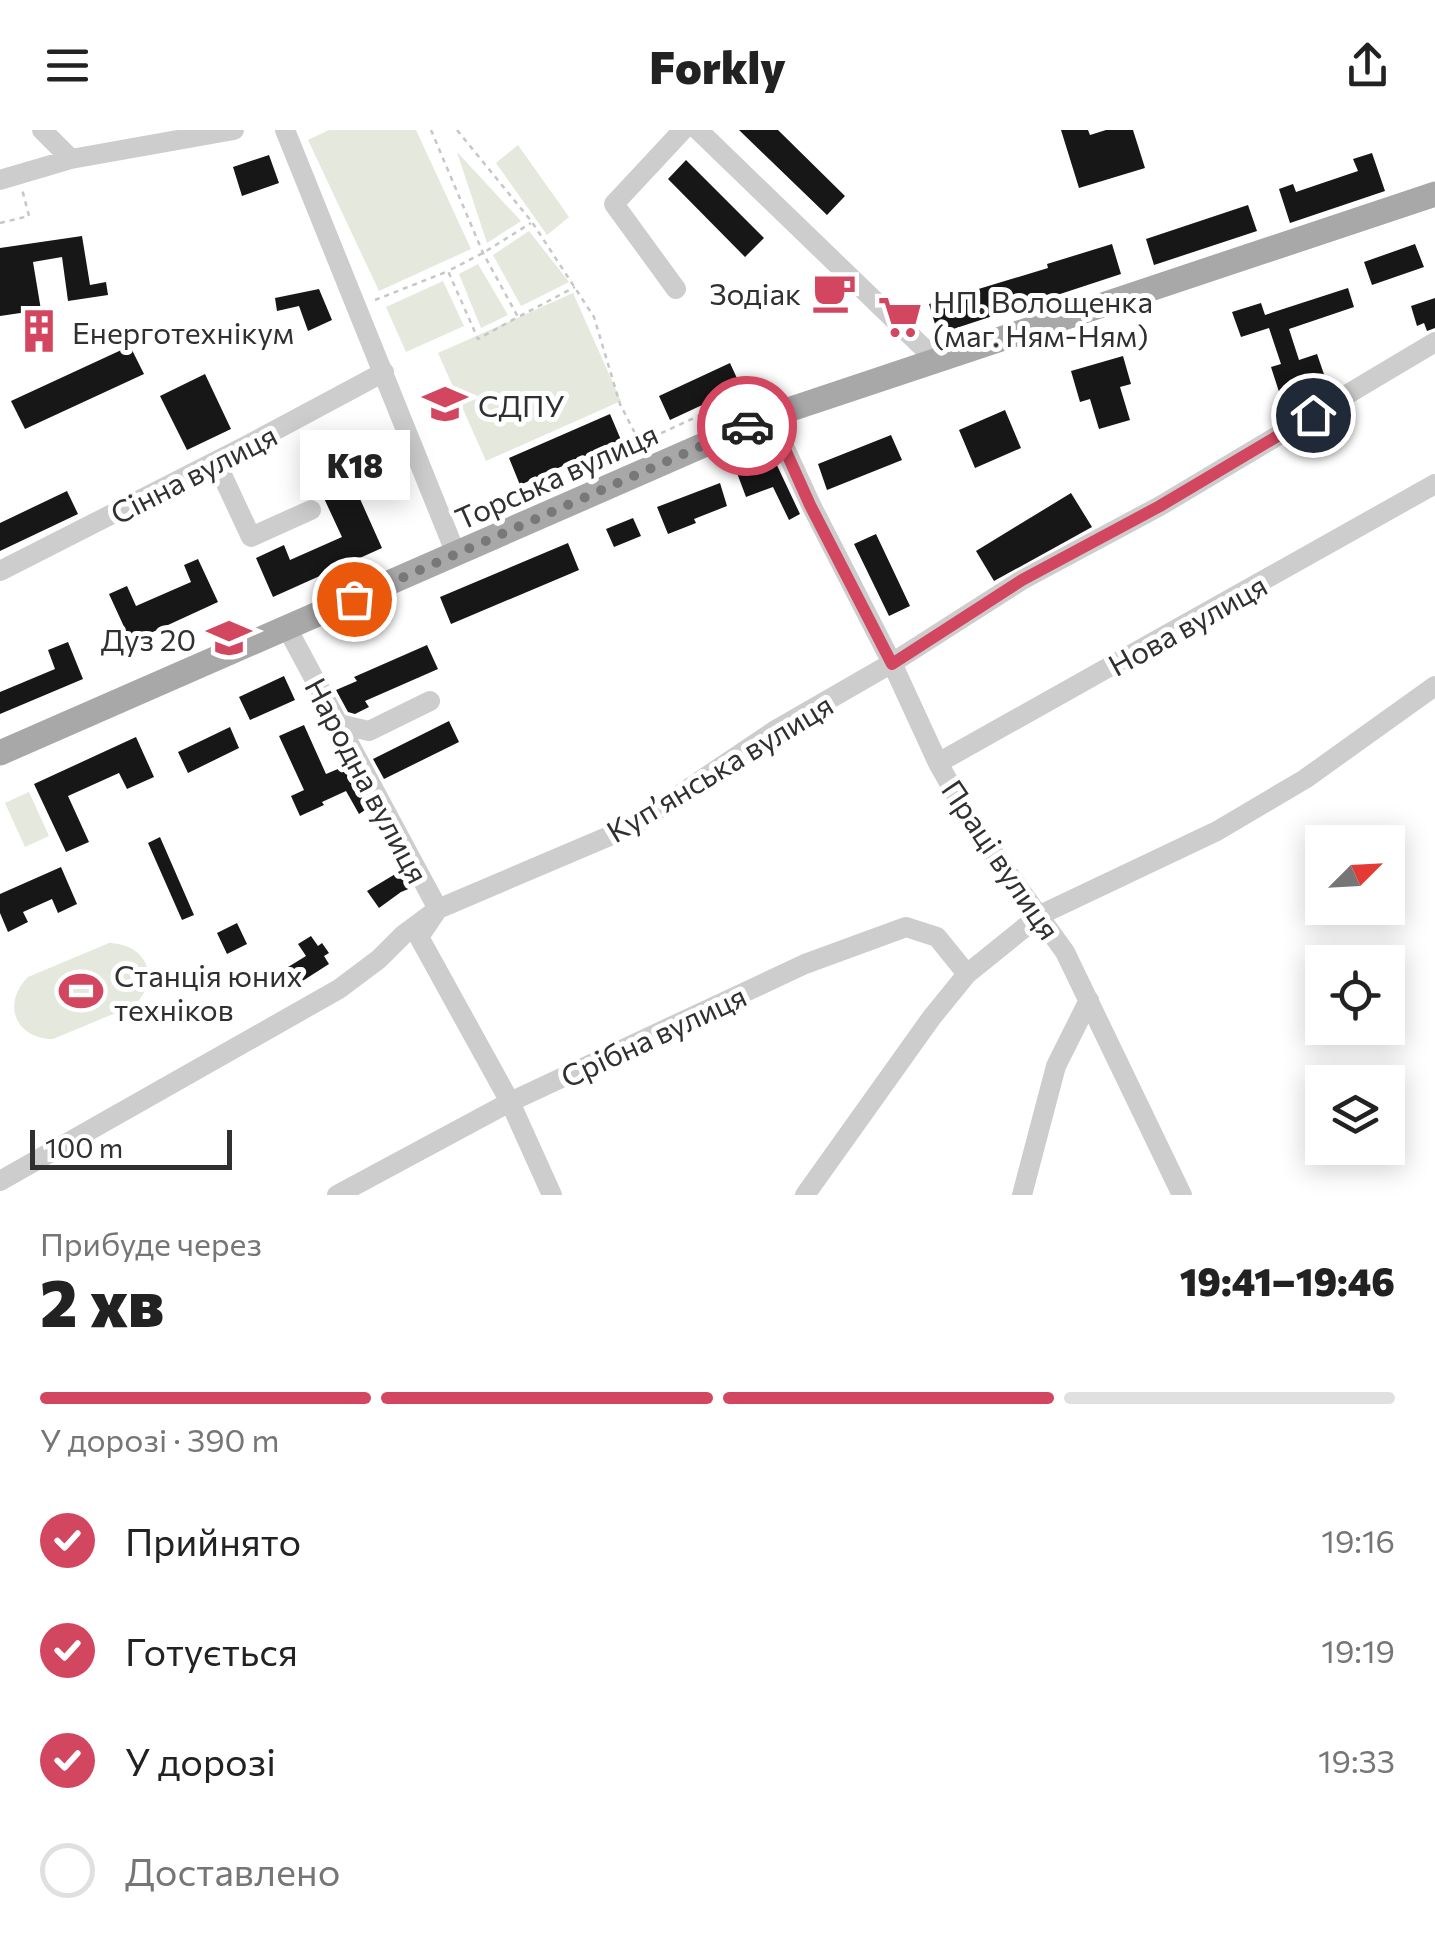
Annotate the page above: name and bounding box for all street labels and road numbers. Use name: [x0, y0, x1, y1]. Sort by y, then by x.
street label: Торська вулиця: [449, 414, 663, 536]
street label: Сінна вулиця: [104, 415, 282, 531]
street label: Нова вулиця: [1101, 565, 1273, 683]
street label: Народна вулиця: [298, 671, 438, 889]
street label: Куп’янська вулиця: [599, 685, 839, 849]
street label: Праці вулиця: [935, 772, 1069, 946]
street label: Срібна вулиця: [554, 976, 752, 1094]

